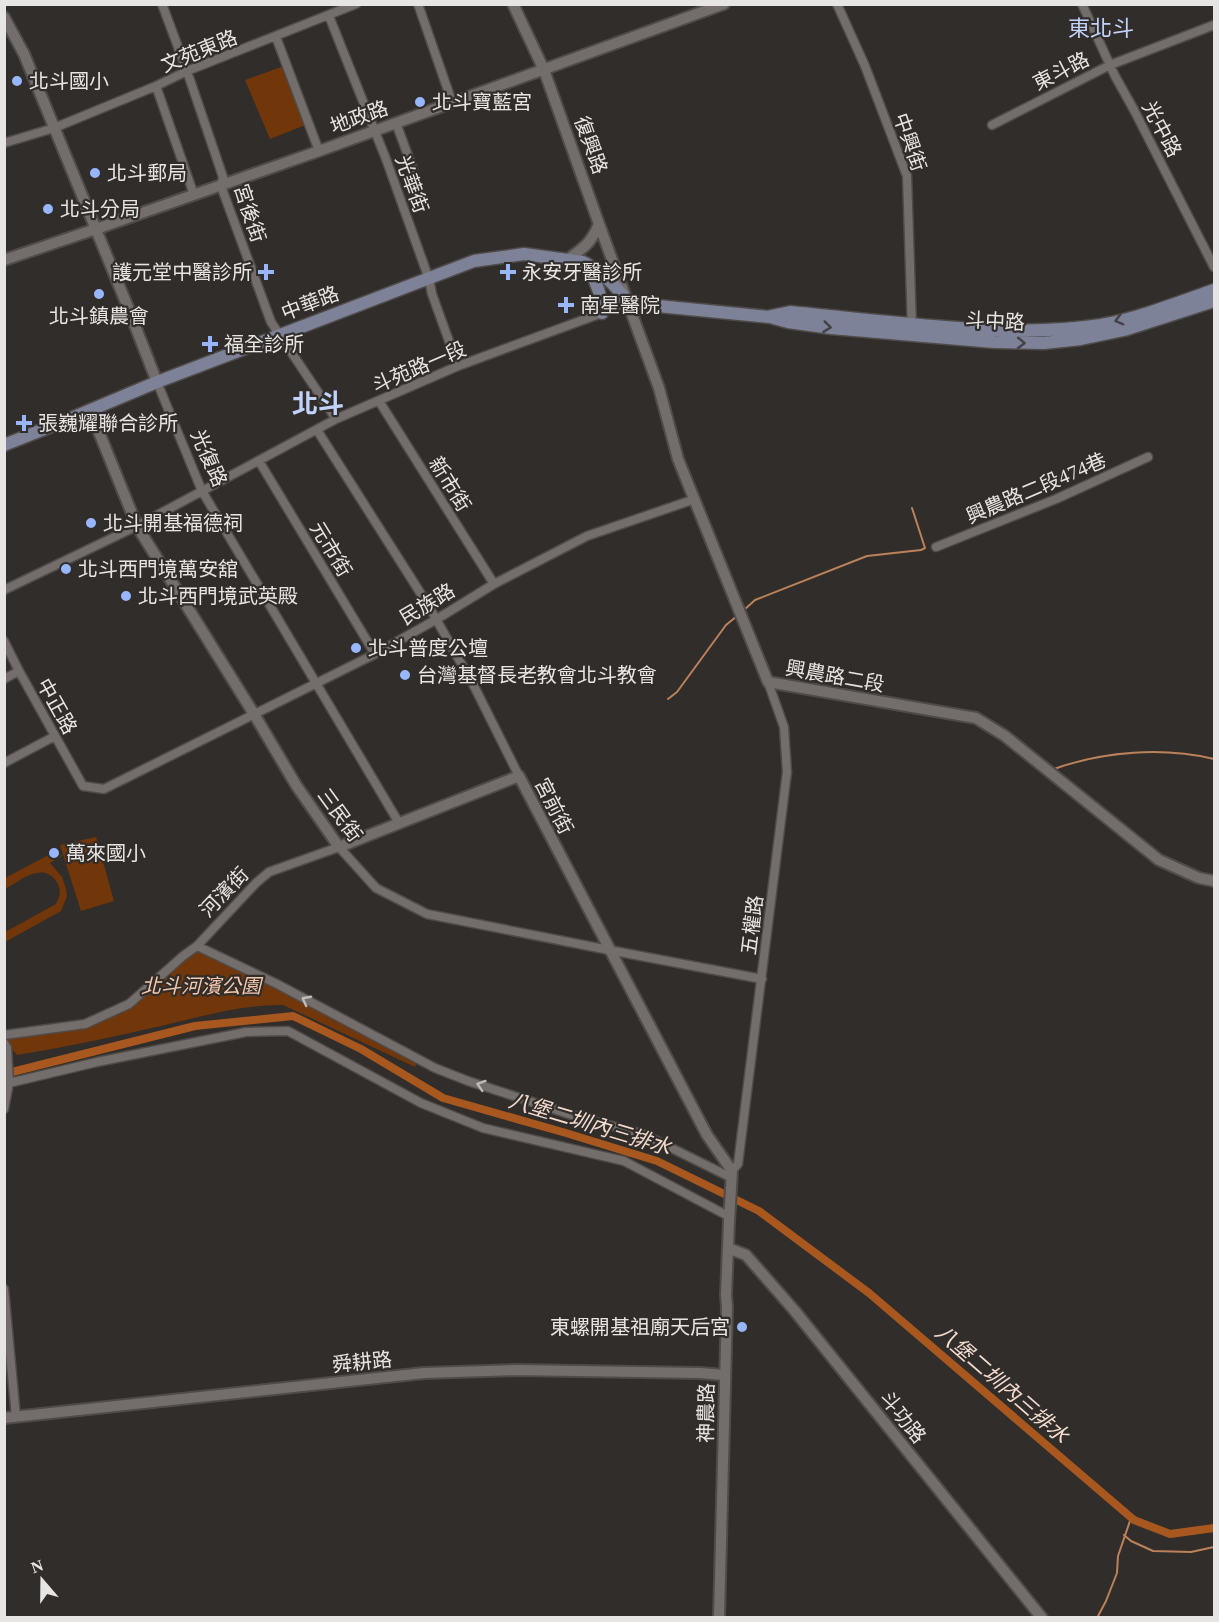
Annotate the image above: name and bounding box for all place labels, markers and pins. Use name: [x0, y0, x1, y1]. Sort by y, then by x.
place label: 北斗國小: [29, 70, 109, 92]
marker: 北斗國小: [10, 74, 24, 88]
place label: 北斗寶藍宮: [432, 91, 532, 113]
marker: 北斗寶藍宮: [413, 95, 427, 109]
place label: 北斗郵局: [107, 162, 187, 184]
marker: 北斗郵局: [88, 166, 102, 180]
place label: 北斗分局: [60, 198, 140, 220]
marker: 北斗分局: [41, 202, 55, 216]
place label: 護元堂中醫診所: [112, 261, 252, 283]
place label: 永安牙醫診所: [522, 261, 642, 283]
marker: 護元堂中醫診所: [257, 263, 275, 281]
marker: 永安牙醫診所: [499, 263, 517, 281]
marker: 北斗鎮農會: [92, 287, 106, 301]
place label: 南星醫院: [580, 294, 660, 316]
marker: 南星醫院: [557, 296, 575, 314]
place label: 北斗鎮農會: [49, 305, 149, 327]
place label: 福全診所: [224, 333, 304, 355]
marker: 福全診所: [201, 335, 219, 353]
place label: 張巍耀聯合診所: [38, 412, 178, 434]
marker: 張巍耀聯合診所: [15, 414, 33, 432]
place label: 北斗開基福德祠: [103, 512, 243, 534]
marker: 北斗開基福德祠: [84, 516, 98, 530]
place label: 北斗西門境萬安舘: [78, 558, 238, 580]
marker: 北斗西門境萬安舘: [59, 562, 73, 576]
place label: 北斗西門境武英殿: [138, 585, 298, 607]
marker: 北斗西門境武英殿: [119, 589, 133, 603]
place label: 北斗普度公壇: [368, 637, 488, 659]
marker: 北斗普度公壇: [349, 641, 363, 655]
place label: 台灣基督長老教會北斗教會: [417, 664, 657, 686]
marker: 台灣基督長老教會北斗教會: [398, 668, 412, 682]
place label: 萬來國小: [66, 842, 146, 864]
marker: 萬來國小: [47, 846, 61, 860]
place label: 東螺開基祖廟天后宮: [550, 1316, 730, 1338]
marker: 東螺開基祖廟天后宮: [735, 1320, 749, 1334]

